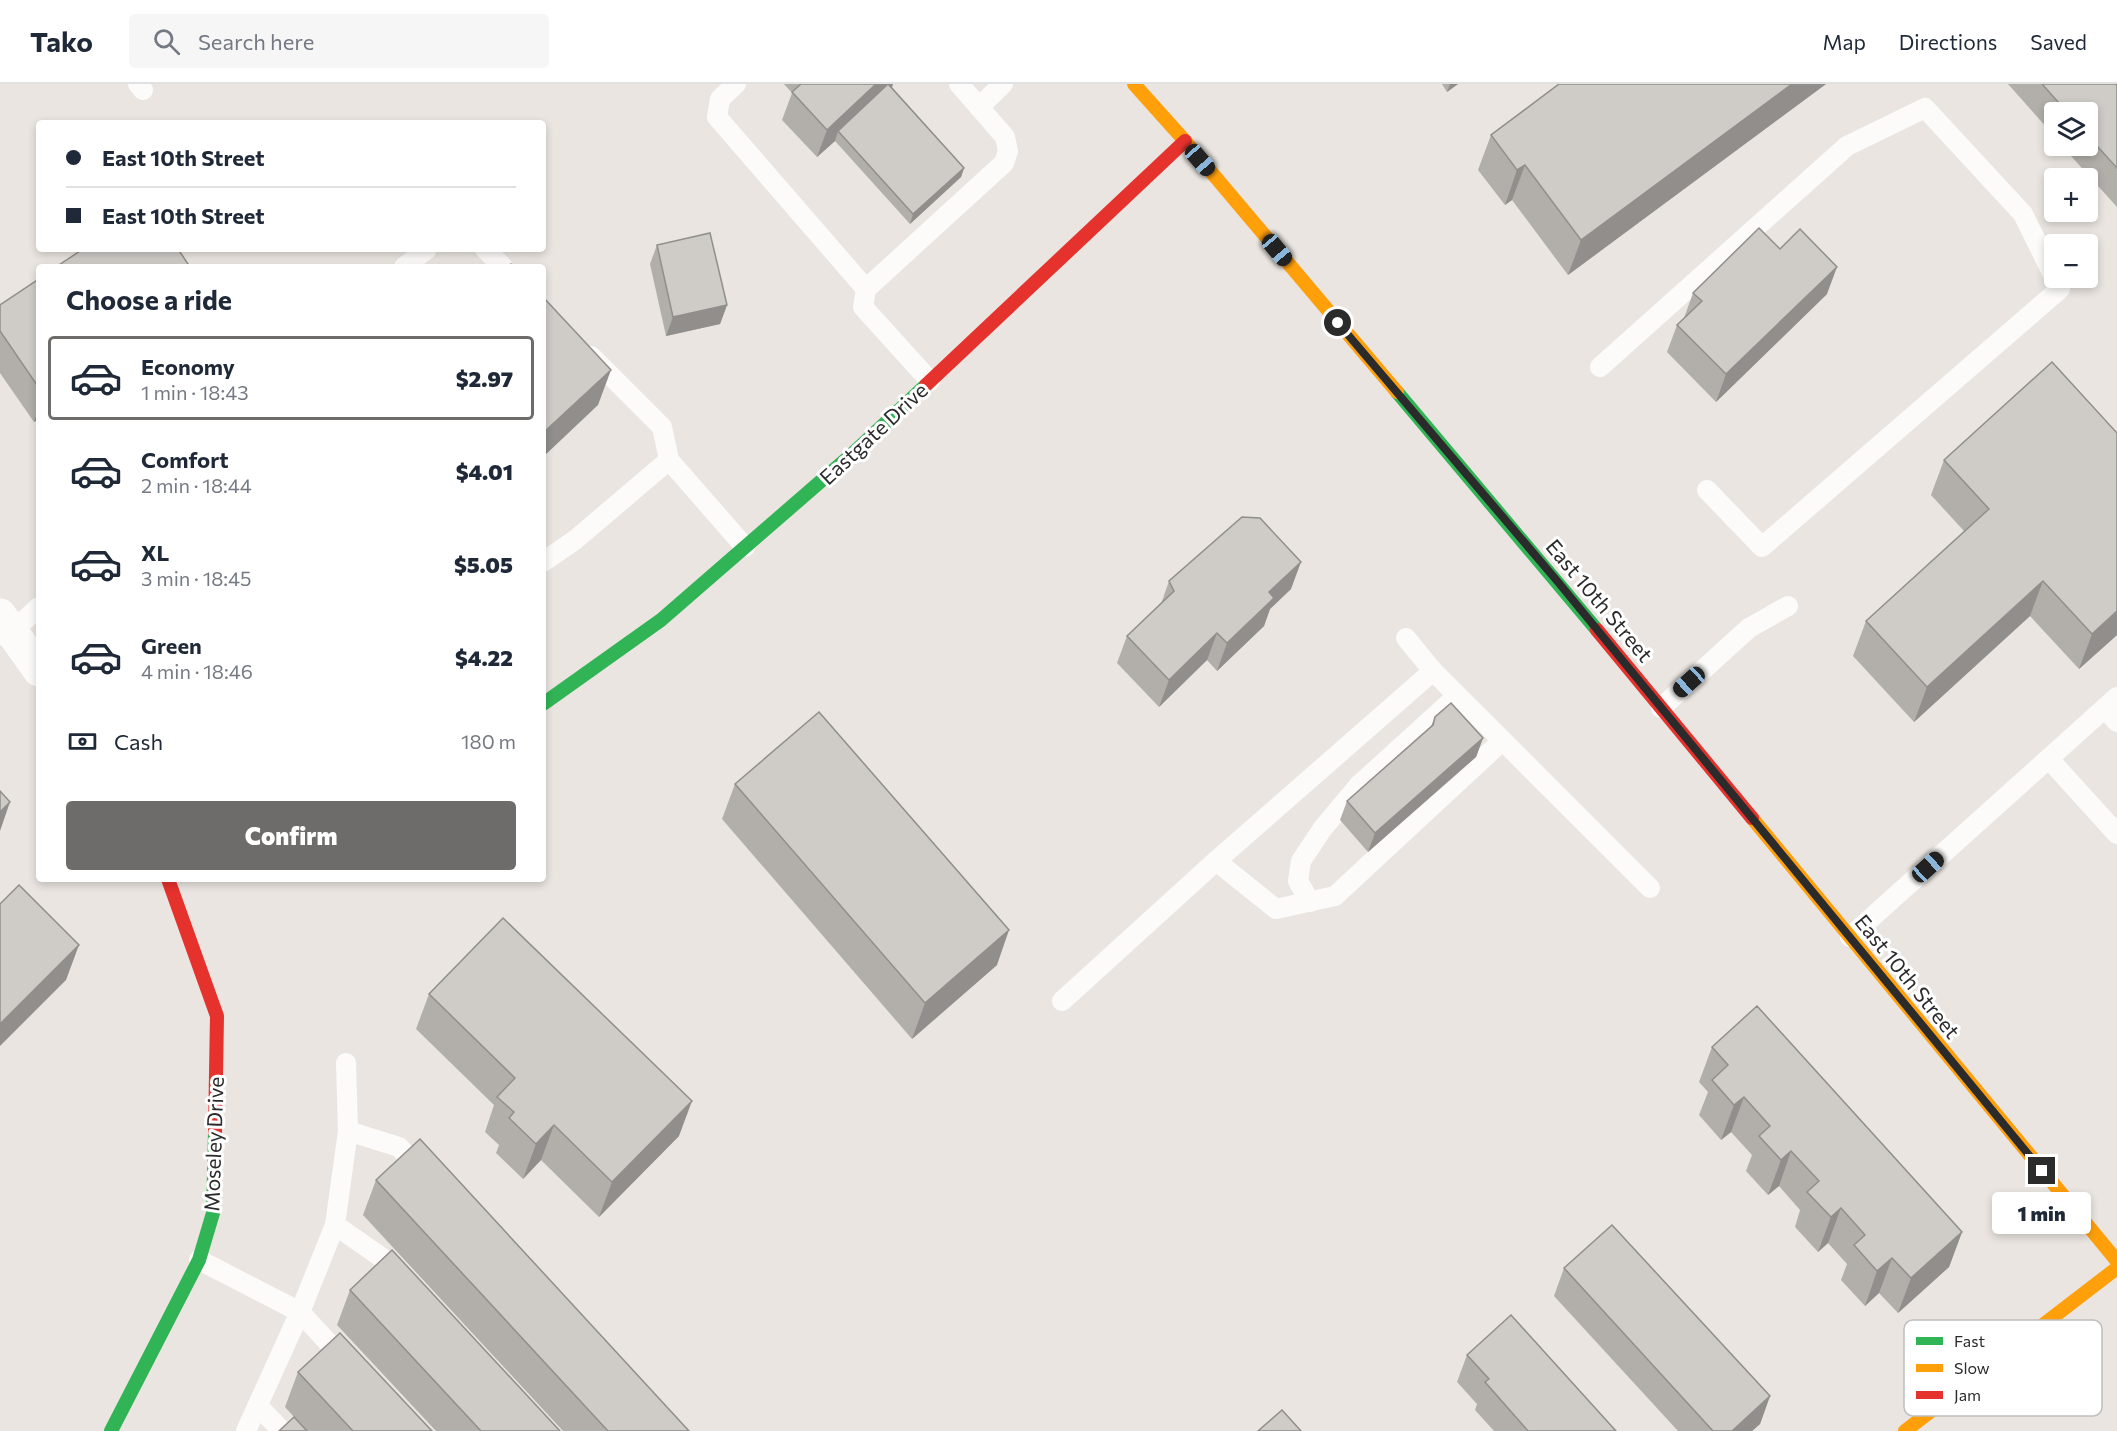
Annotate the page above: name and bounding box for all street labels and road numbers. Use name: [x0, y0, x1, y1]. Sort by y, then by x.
street label: Eastgate Drive: [814, 377, 932, 489]
street label: East 10th Street: [1541, 534, 1659, 666]
street label: East 10th Street: [1850, 909, 1966, 1043]
street label: Moseley Drive: [198, 1076, 228, 1212]

